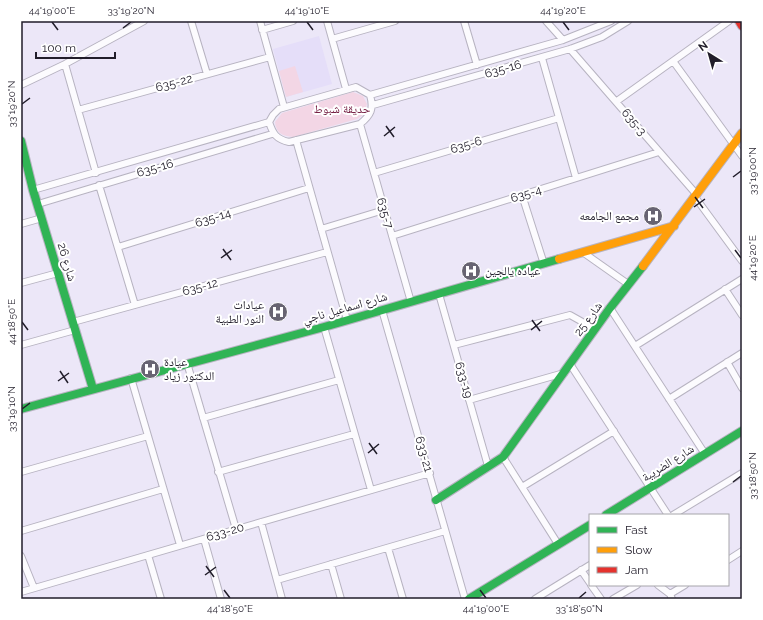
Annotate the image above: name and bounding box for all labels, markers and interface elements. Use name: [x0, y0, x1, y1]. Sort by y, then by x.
text: 44°19'00"E: [29, 5, 75, 16]
text: 33°19'20"N: [108, 5, 154, 16]
text: 44°19'10"E: [285, 5, 329, 16]
text: 44°19'20"E: [540, 5, 586, 16]
scale bar: [36, 34, 115, 60]
north arrow: [689, 34, 729, 74]
text: N: [696, 39, 711, 54]
text: 100 m: [42, 41, 76, 55]
street label: 635-16: [483, 57, 523, 81]
street label: 635-22: [154, 71, 194, 95]
text: 33°19'20"N: [6, 81, 17, 127]
park label: حديقة شبوط: [314, 102, 371, 116]
street label: 635-3: [619, 106, 649, 138]
street label: 635-6: [448, 134, 484, 156]
text: 33°19'00"N: [747, 147, 758, 195]
street label: 635-16: [135, 156, 175, 180]
street label: 635-4: [509, 183, 544, 205]
street label: 635-7: [374, 196, 396, 230]
hospital icon: مجمع الجامعه: [642, 205, 664, 227]
street label: 635-14: [193, 206, 233, 230]
place label: مجمع الجامعه: [580, 209, 639, 223]
text: 44°19'20"E: [747, 235, 758, 281]
street label: شارع 26: [54, 241, 79, 283]
hospital icon: عياده يالجين: [460, 260, 482, 282]
place label: عياده يالجين: [485, 264, 540, 278]
street label: 635-12: [181, 276, 219, 298]
street label: شارع اسماعيل ناجي: [301, 289, 390, 330]
place label: عيادات النور الطبية: [216, 298, 264, 326]
text: 44°18'50"E: [6, 299, 17, 345]
street label: شارع 25: [571, 299, 606, 339]
hospital icon: عيادات النور الطبية: [267, 301, 289, 323]
place label: عيادة الدكتور زياد: [164, 355, 215, 383]
hospital icon: عيادة الدكتور زياد: [139, 358, 161, 380]
street label: 633-19: [452, 360, 476, 400]
text: 33°19'10"N: [6, 386, 17, 432]
street label: 633-21: [412, 435, 436, 473]
street label: شارع الضريبة: [639, 442, 697, 485]
text: 33°18'50"N: [747, 452, 758, 500]
legend: [589, 514, 729, 586]
street label: 633-20: [204, 520, 246, 544]
text: Fast: [625, 523, 648, 537]
text: Slow: [625, 543, 652, 557]
text: Jam: [625, 563, 648, 577]
text: 44°18'50"E: [207, 603, 253, 614]
text: 44°19'00"E: [463, 603, 509, 614]
text: 33°18'50"N: [555, 603, 603, 614]

